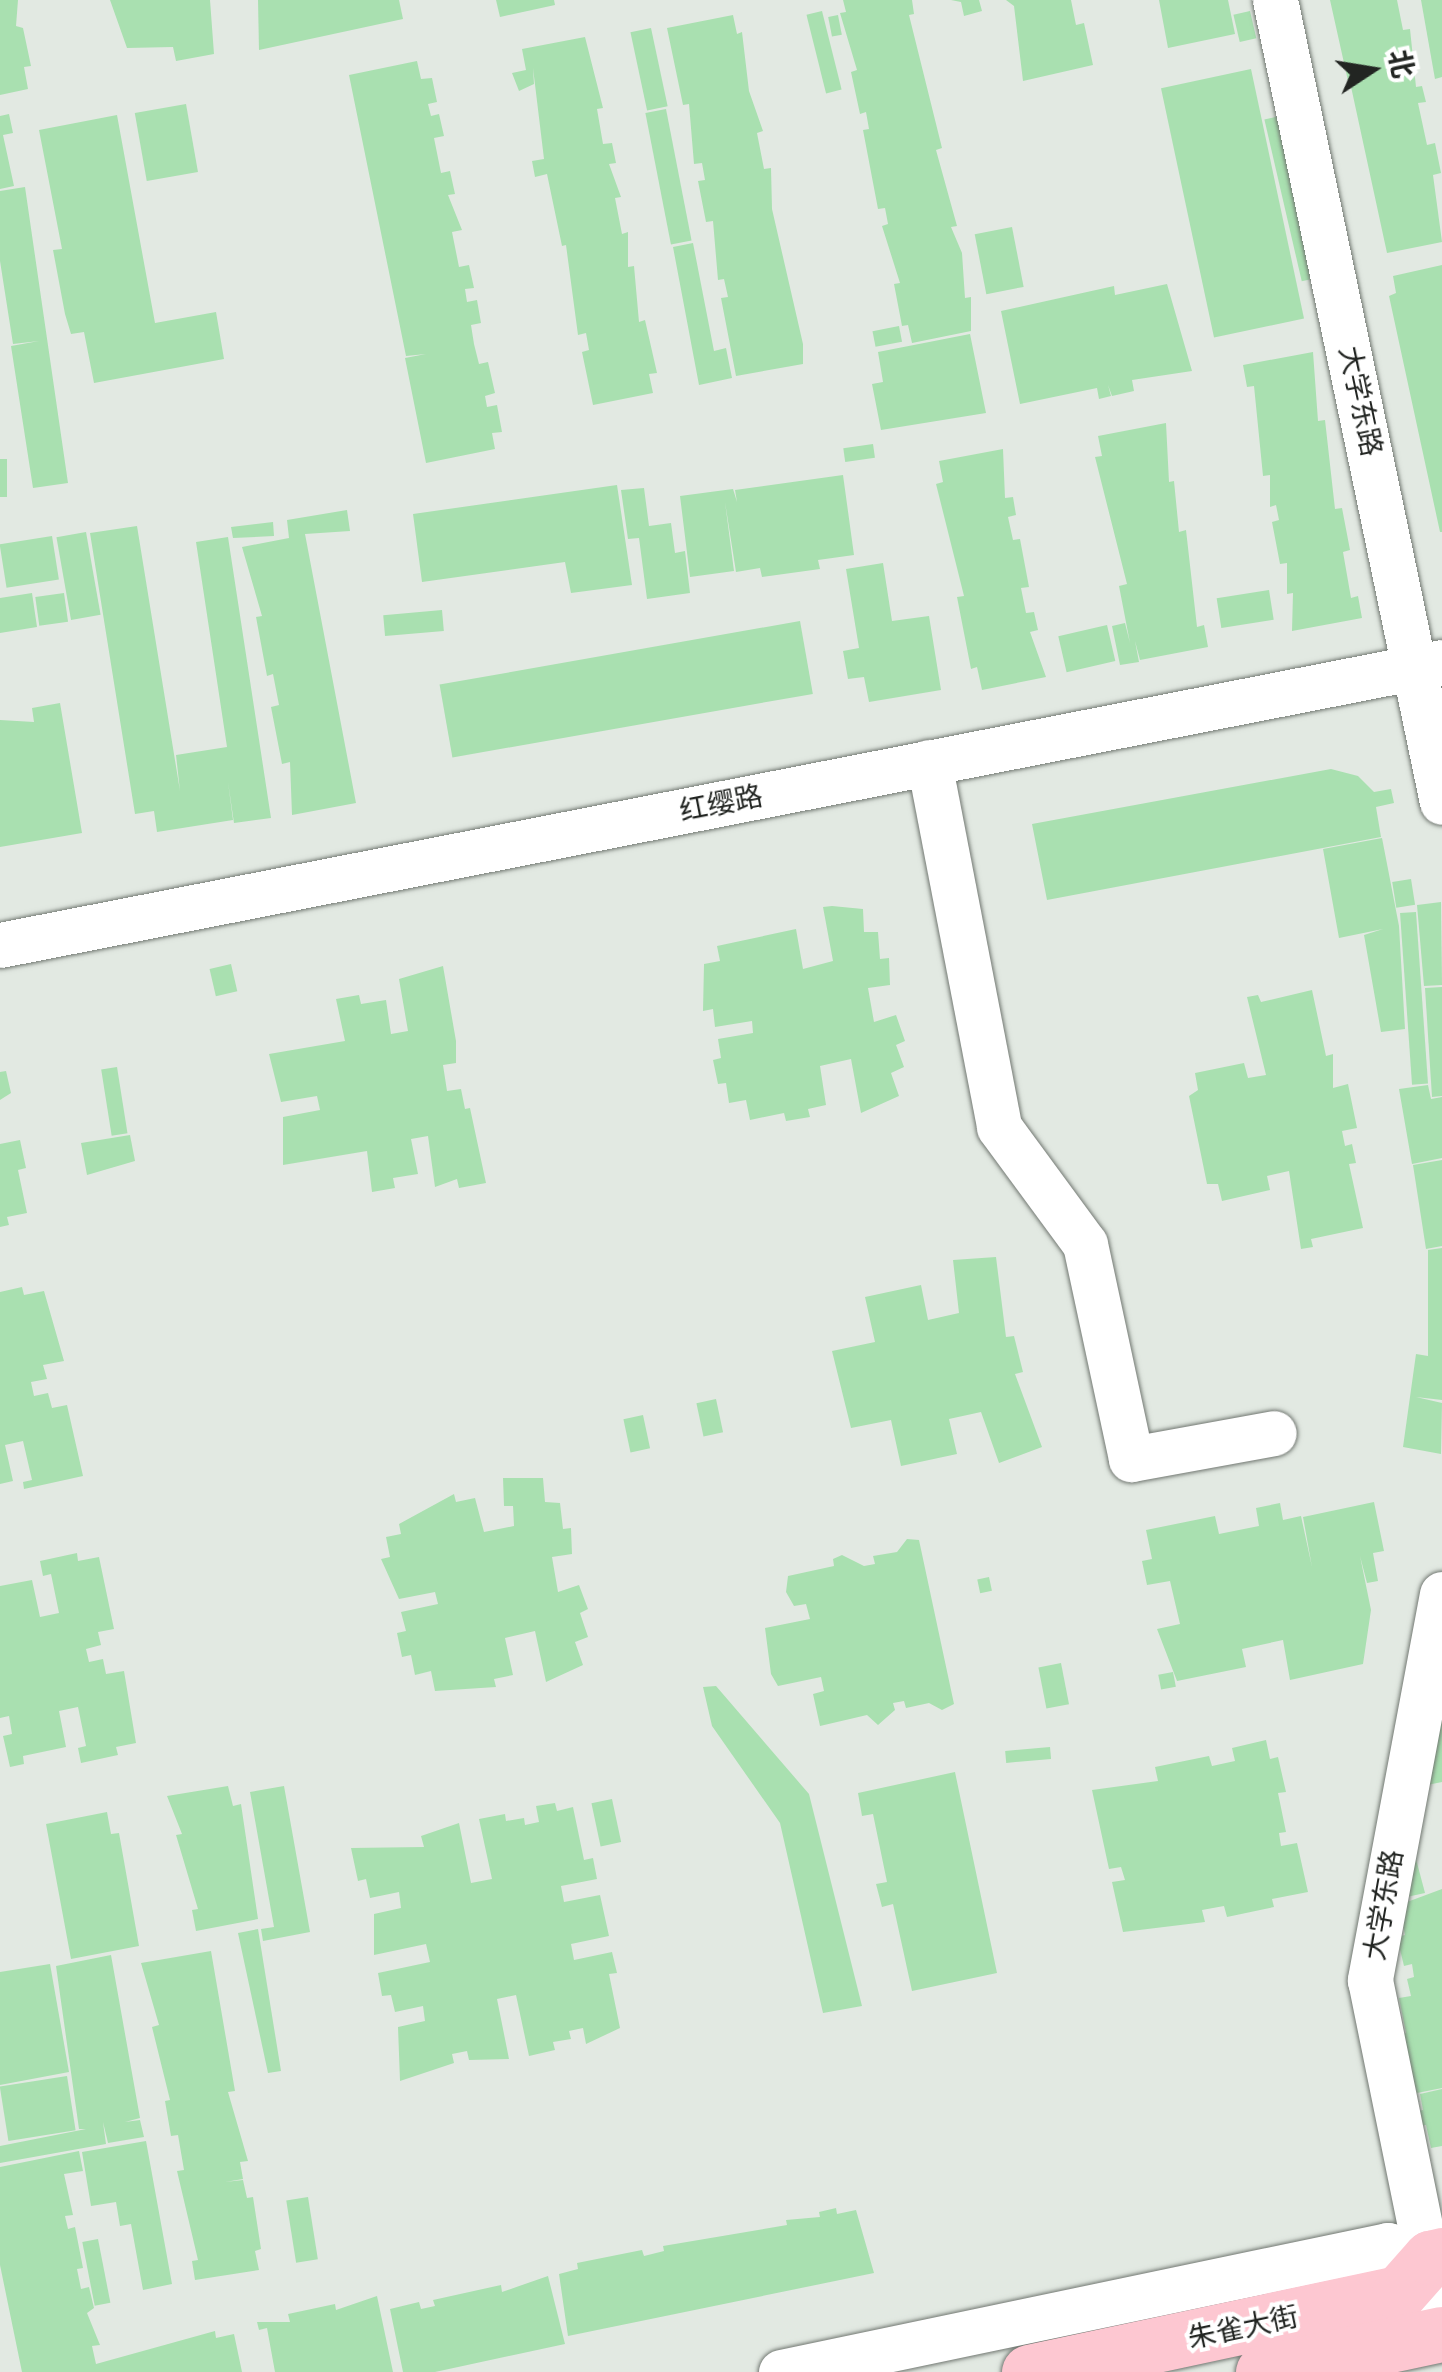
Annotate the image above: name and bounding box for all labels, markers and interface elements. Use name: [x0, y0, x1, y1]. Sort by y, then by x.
north arrow: [1322, 20, 1422, 120]
text: 北: [1382, 47, 1421, 81]
street label: 大学东路: [1333, 343, 1389, 459]
street label: 红缨路: [677, 778, 765, 828]
street label: 大学东路: [1357, 1847, 1409, 1963]
street label: 朱雀大街: [1185, 2299, 1301, 2355]

